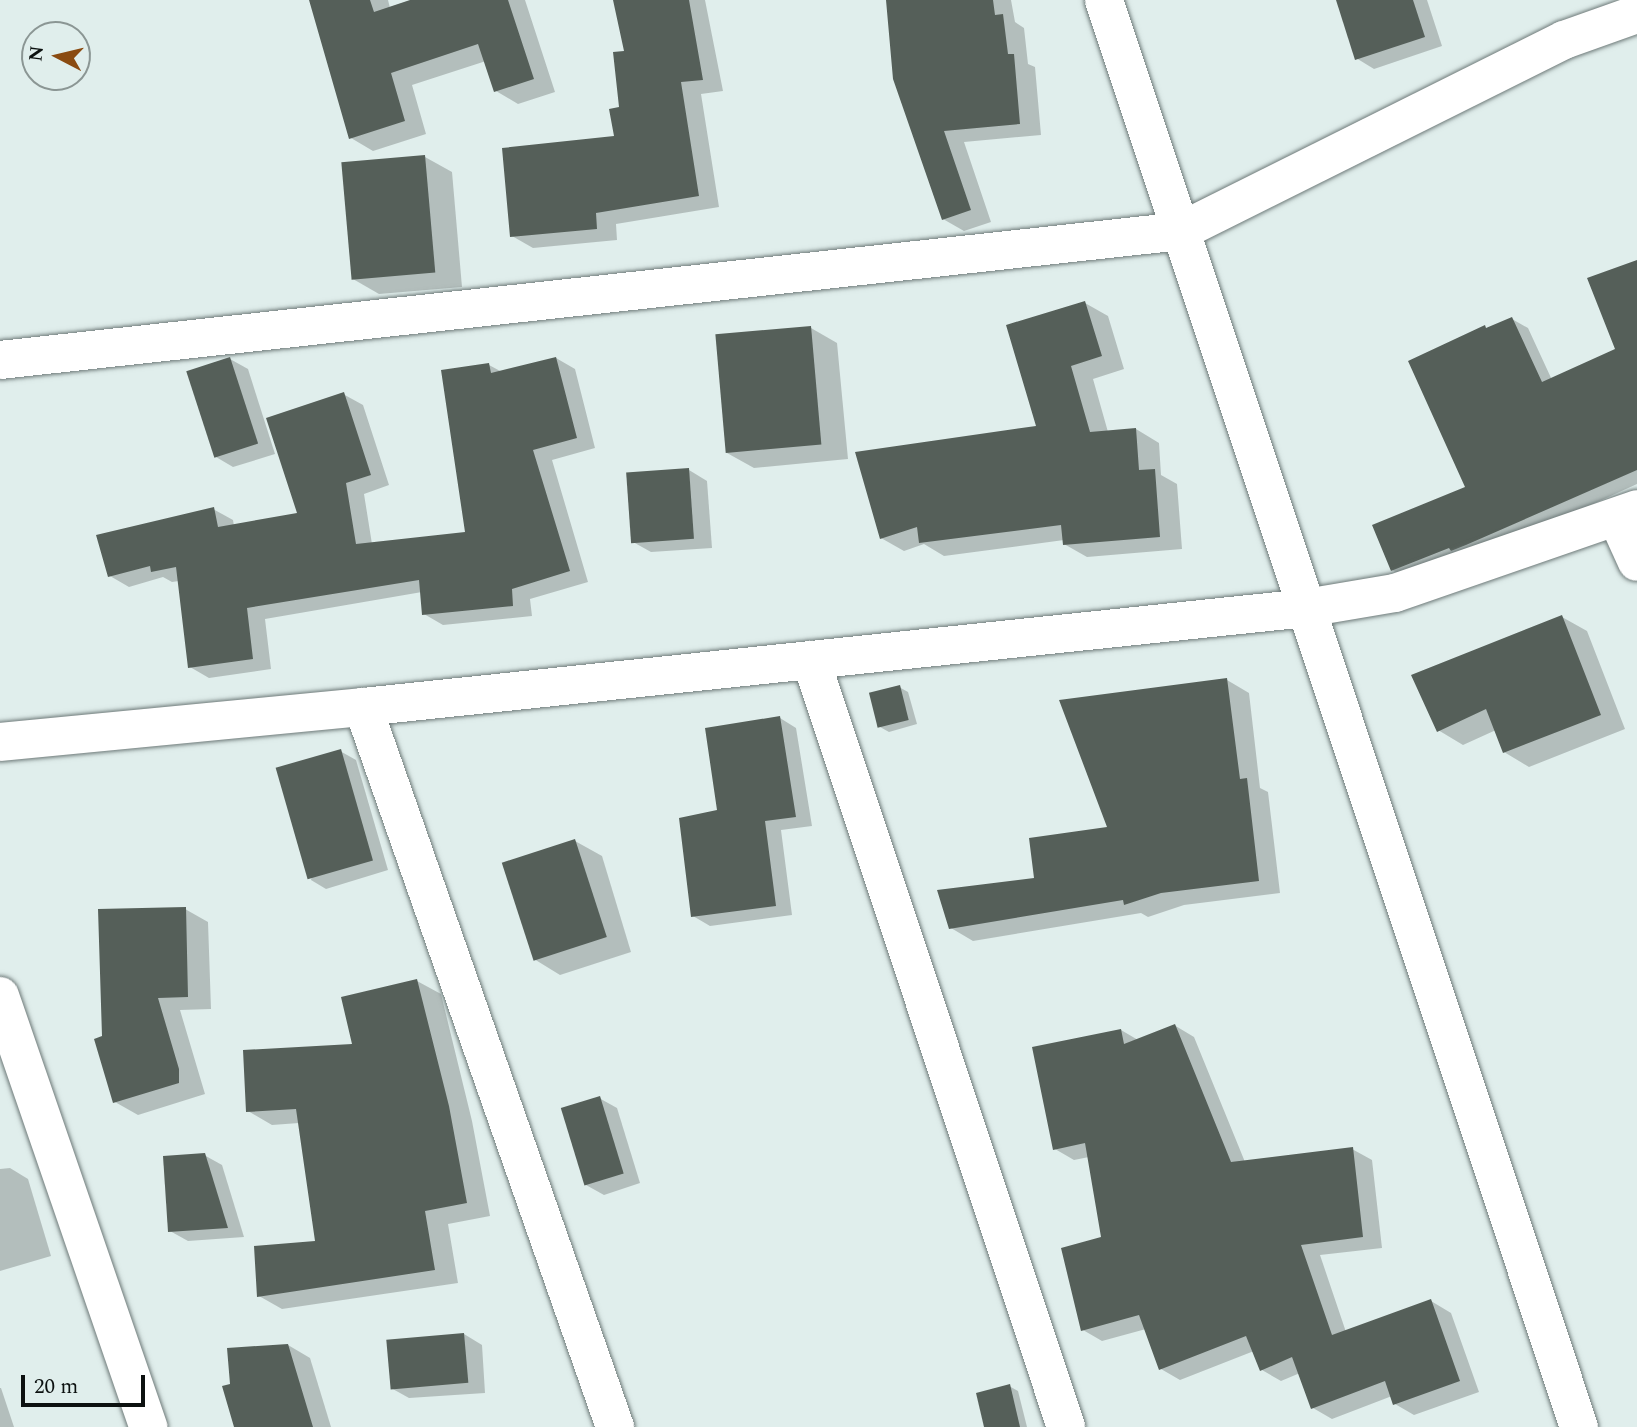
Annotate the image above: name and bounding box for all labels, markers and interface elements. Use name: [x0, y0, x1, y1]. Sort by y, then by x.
north arrow: [21, 21, 91, 91]
text: N: [21, 44, 52, 63]
scale bar: [24, 1360, 149, 1404]
text: 20 m: [34, 1371, 78, 1403]

